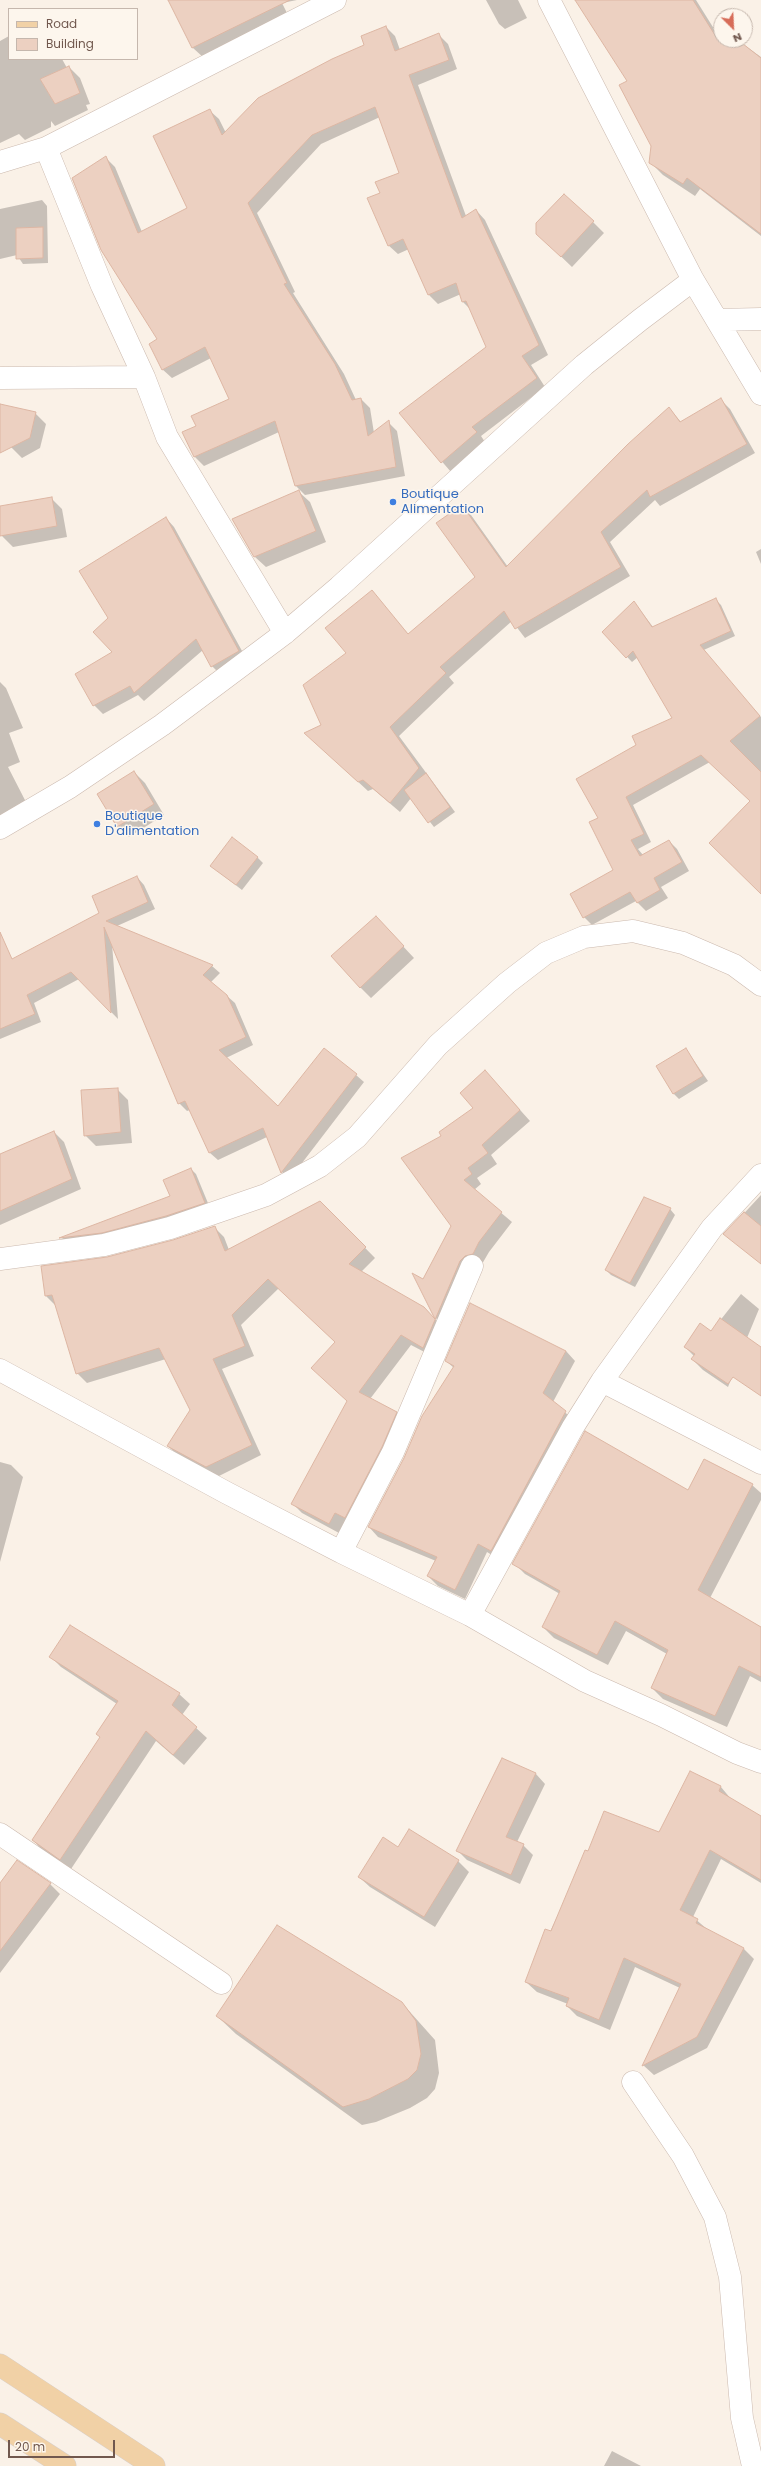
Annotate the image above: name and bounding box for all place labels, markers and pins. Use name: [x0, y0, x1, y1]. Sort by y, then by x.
place label: Boutique Alimentation: [401, 487, 484, 518]
marker: Boutique Alimentation: [388, 497, 398, 507]
place label: Boutique D'alimentation: [105, 809, 199, 840]
marker: Boutique D'alimentation: [92, 819, 102, 829]

